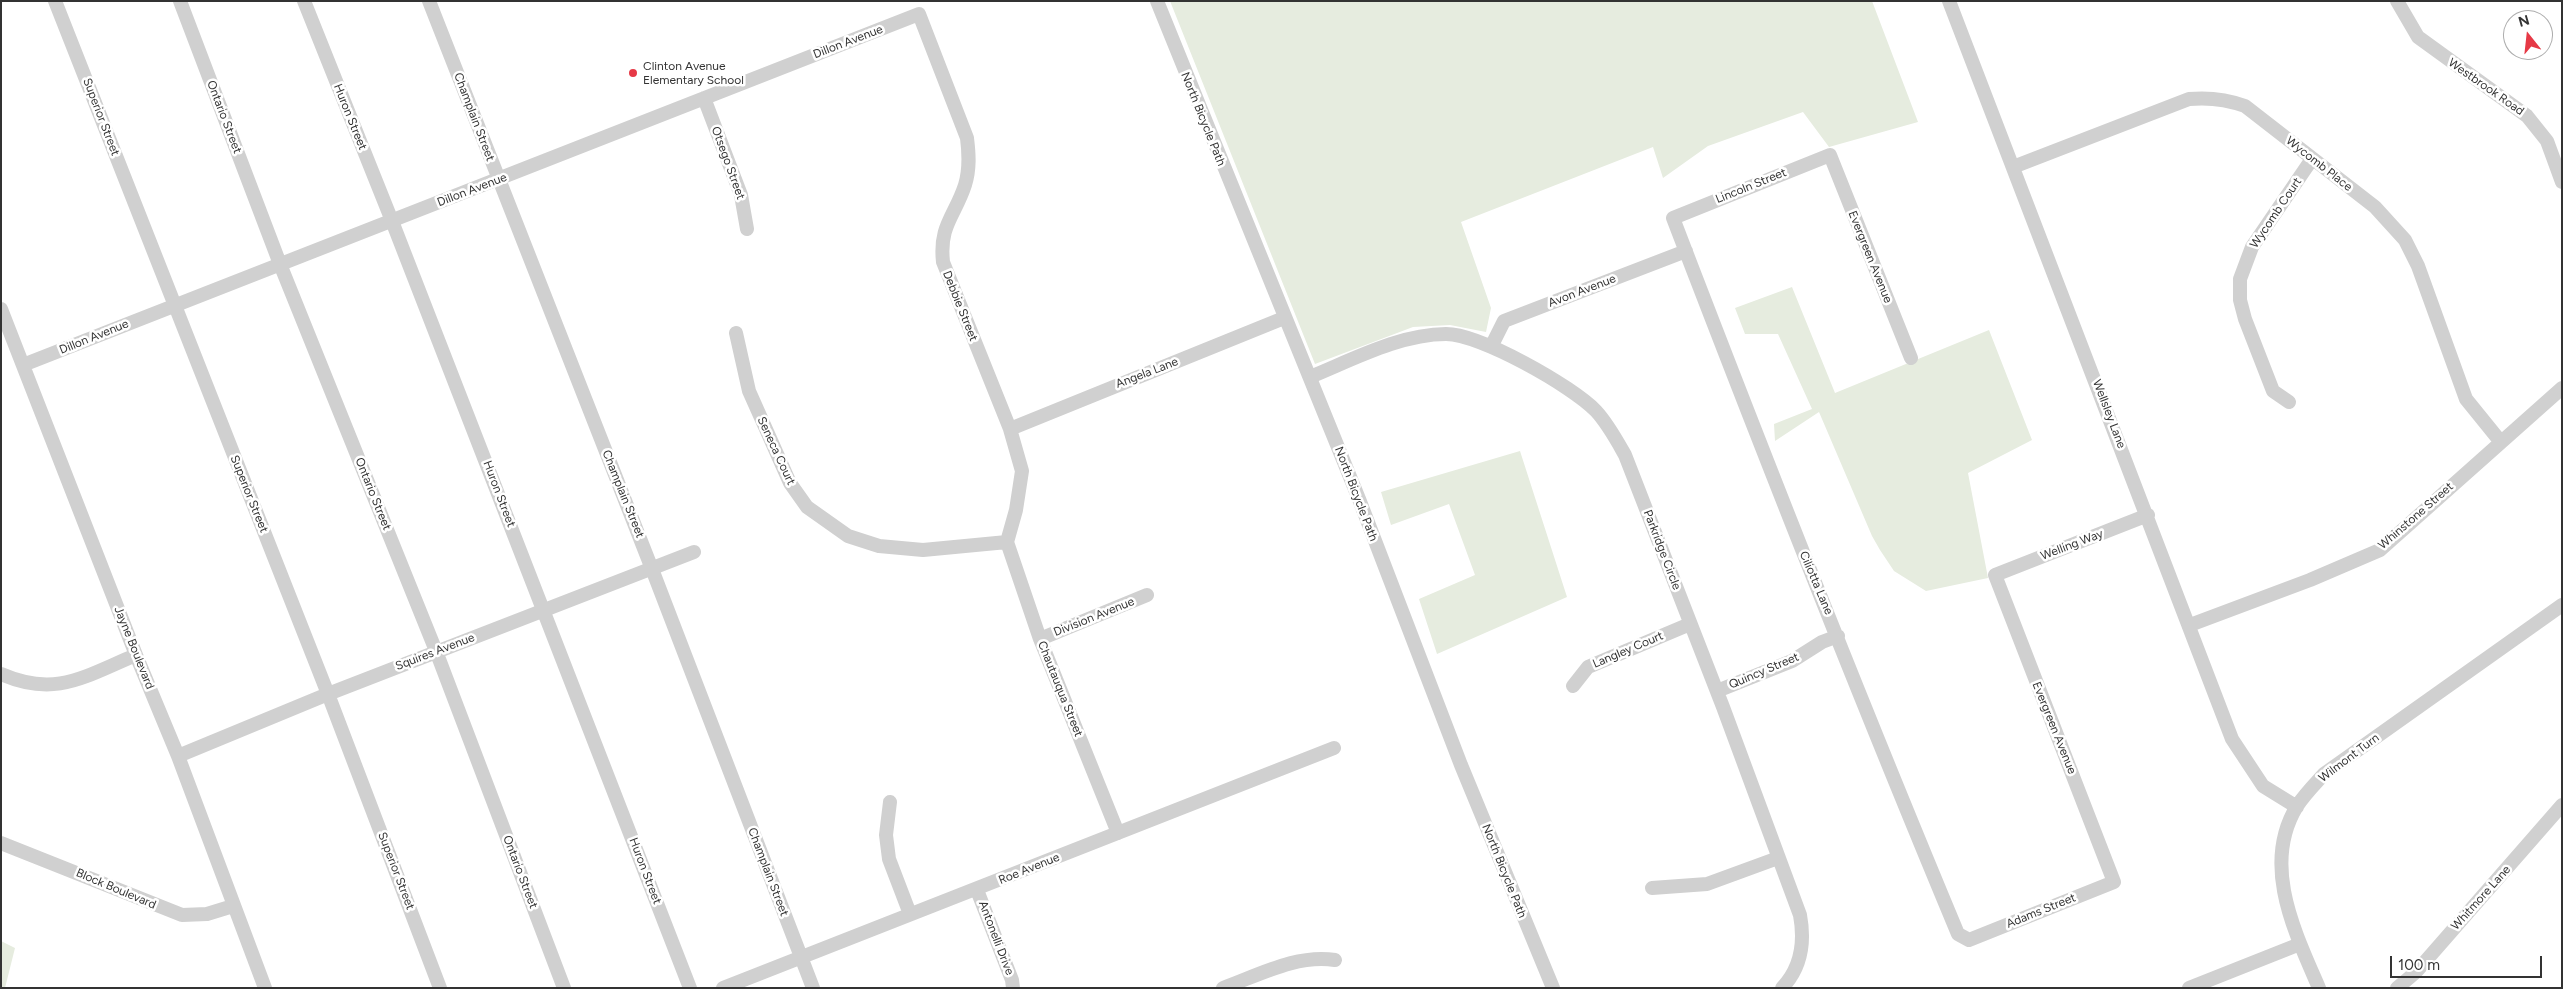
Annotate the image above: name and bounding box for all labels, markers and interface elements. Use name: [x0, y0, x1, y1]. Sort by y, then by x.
north arrow: [2503, 10, 2553, 60]
text: N: [2516, 11, 2532, 31]
street label: Dillon Avenue: [811, 22, 885, 62]
street label: Westbrook Road: [2445, 56, 2527, 118]
place label: Clinton Avenue Elementary School: [643, 59, 744, 87]
marker: Clinton Avenue Elementary School: [627, 67, 639, 79]
street label: North Bicycle Path: [1178, 70, 1228, 168]
street label: Champlain Street: [451, 71, 497, 163]
street label: Superior Street: [80, 76, 122, 158]
street label: Ontario Street: [203, 78, 245, 156]
street label: Huron Street: [330, 82, 370, 152]
street label: Otsego Street: [708, 125, 748, 201]
street label: Wycomb Place: [2283, 134, 2355, 194]
street label: Lincoln Street: [1714, 165, 1788, 207]
street label: Dillon Avenue: [435, 170, 509, 210]
street label: Wycomb Court: [2247, 175, 2305, 251]
street label: Evergreen Avenue: [1845, 209, 1895, 305]
street label: Debbie Street: [939, 269, 981, 343]
street label: Avon Avenue: [1546, 272, 1618, 310]
street label: Dillon Avenue: [57, 317, 131, 357]
street label: Angela Lane: [1114, 354, 1180, 392]
street label: Wellsley Lane: [2089, 378, 2129, 450]
street label: Seneca Court: [754, 415, 798, 487]
street label: North Bicycle Path: [1331, 445, 1381, 543]
street label: Champlain Street: [599, 448, 647, 540]
street label: Superior Street: [227, 453, 271, 535]
street label: Ontario Street: [352, 456, 394, 532]
street label: Huron Street: [480, 459, 518, 529]
street label: Whinstone Street: [2376, 480, 2456, 552]
street label: Parkridge Circle: [1640, 508, 1684, 592]
street label: Welling Way: [2039, 527, 2105, 563]
street label: Ciliotta Lane: [1796, 549, 1836, 617]
street label: Division Avenue: [1052, 594, 1136, 640]
street label: Jayne Boulevard: [111, 604, 157, 692]
street label: Langley Court: [1591, 629, 1665, 671]
street label: Squires Avenue: [393, 630, 477, 674]
street label: Chautauqua Street: [1034, 639, 1086, 739]
street label: Quincy Street: [1727, 650, 1801, 692]
street label: Evergreen Avenue: [2029, 680, 2079, 776]
street label: Wilmont Turn: [2316, 731, 2382, 785]
street label: North Bicycle Path: [1479, 822, 1529, 920]
street label: Champlain Street: [745, 826, 791, 918]
street label: Superior Street: [375, 830, 417, 912]
street label: Ontario Street: [499, 833, 541, 911]
street label: Huron Street: [626, 836, 664, 906]
street label: Roe Avenue: [996, 850, 1062, 888]
street label: Whitmore Lane: [2448, 863, 2514, 933]
street label: Block Boulevard: [74, 866, 158, 912]
street label: Adams Street: [2004, 891, 2078, 931]
street label: Antonelli Drive: [975, 899, 1017, 977]
scale bar: [2393, 946, 2546, 978]
text: 100 m: [2398, 956, 2440, 974]

